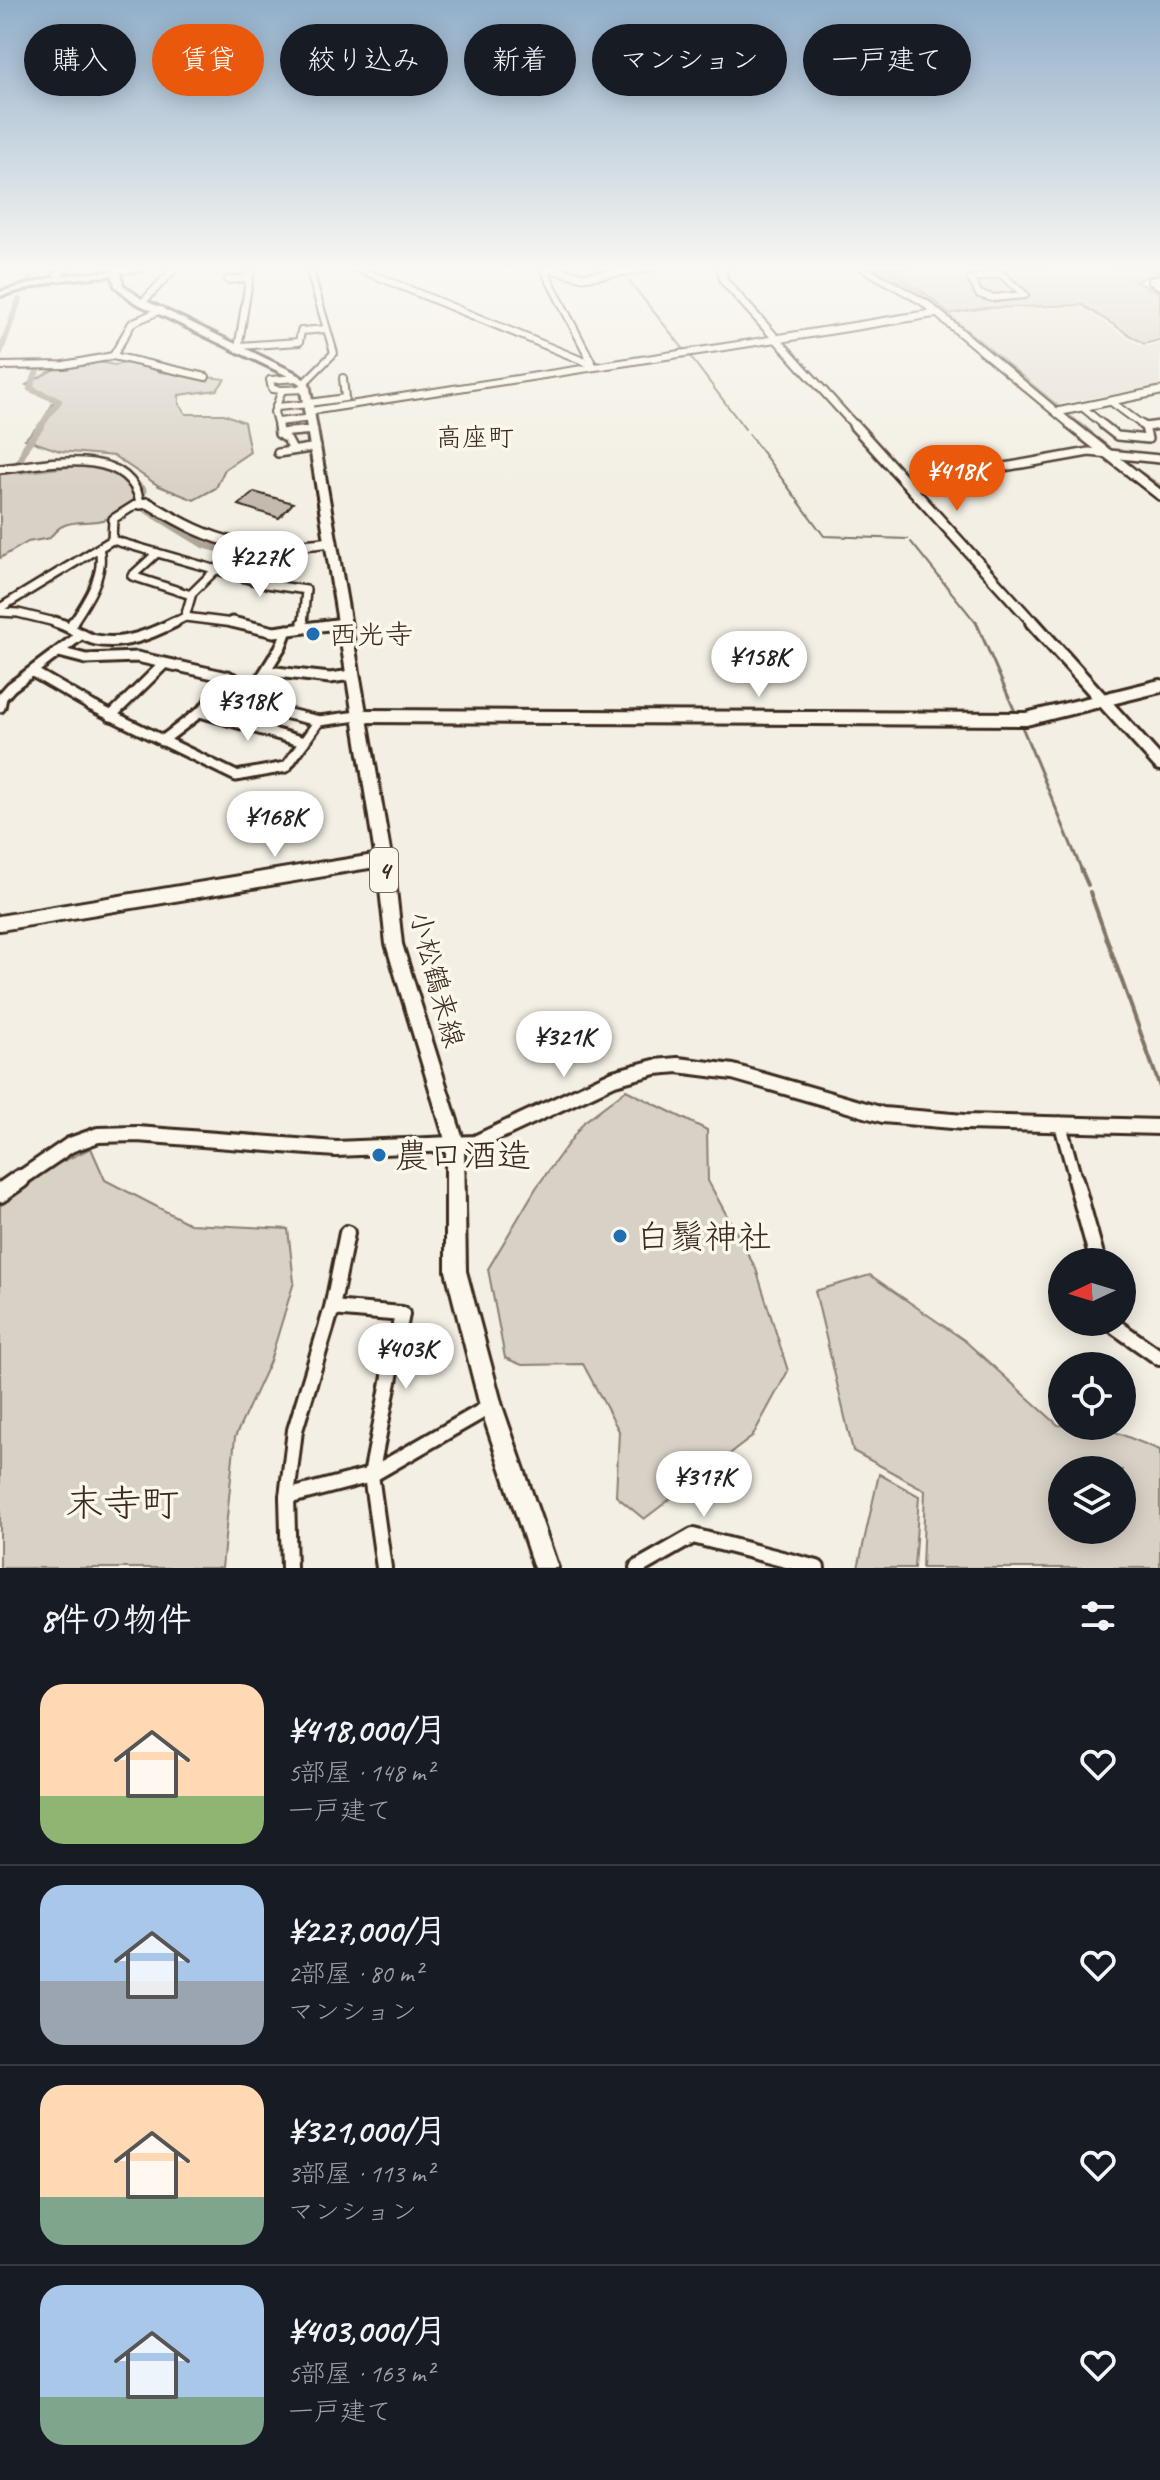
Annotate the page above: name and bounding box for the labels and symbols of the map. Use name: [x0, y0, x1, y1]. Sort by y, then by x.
district label: 高座町: [436, 421, 514, 454]
pin: ¥418K: [901, 445, 1013, 513]
pin: ¥227K: [204, 531, 316, 599]
place label: 西光寺: [329, 617, 413, 652]
marker: 西光寺: [304, 625, 322, 643]
pin: ¥158K: [703, 631, 815, 699]
pin: ¥318K: [192, 675, 304, 743]
pin: ¥168K: [219, 791, 331, 859]
road number: 4: [370, 848, 398, 892]
street label: 小松鶴来線: [402, 907, 472, 1051]
pin: ¥321K: [508, 1011, 620, 1079]
place label: 農口酒造: [395, 1134, 531, 1177]
marker: 農口酒造: [370, 1146, 388, 1164]
place label: 白鬚神社: [636, 1215, 772, 1258]
marker: 白鬚神社: [611, 1227, 629, 1245]
north arrow: [1048, 1248, 1136, 1336]
pin: ¥403K: [350, 1323, 462, 1391]
pin: ¥317K: [648, 1451, 760, 1519]
district label: 末寺町: [65, 1480, 179, 1527]

